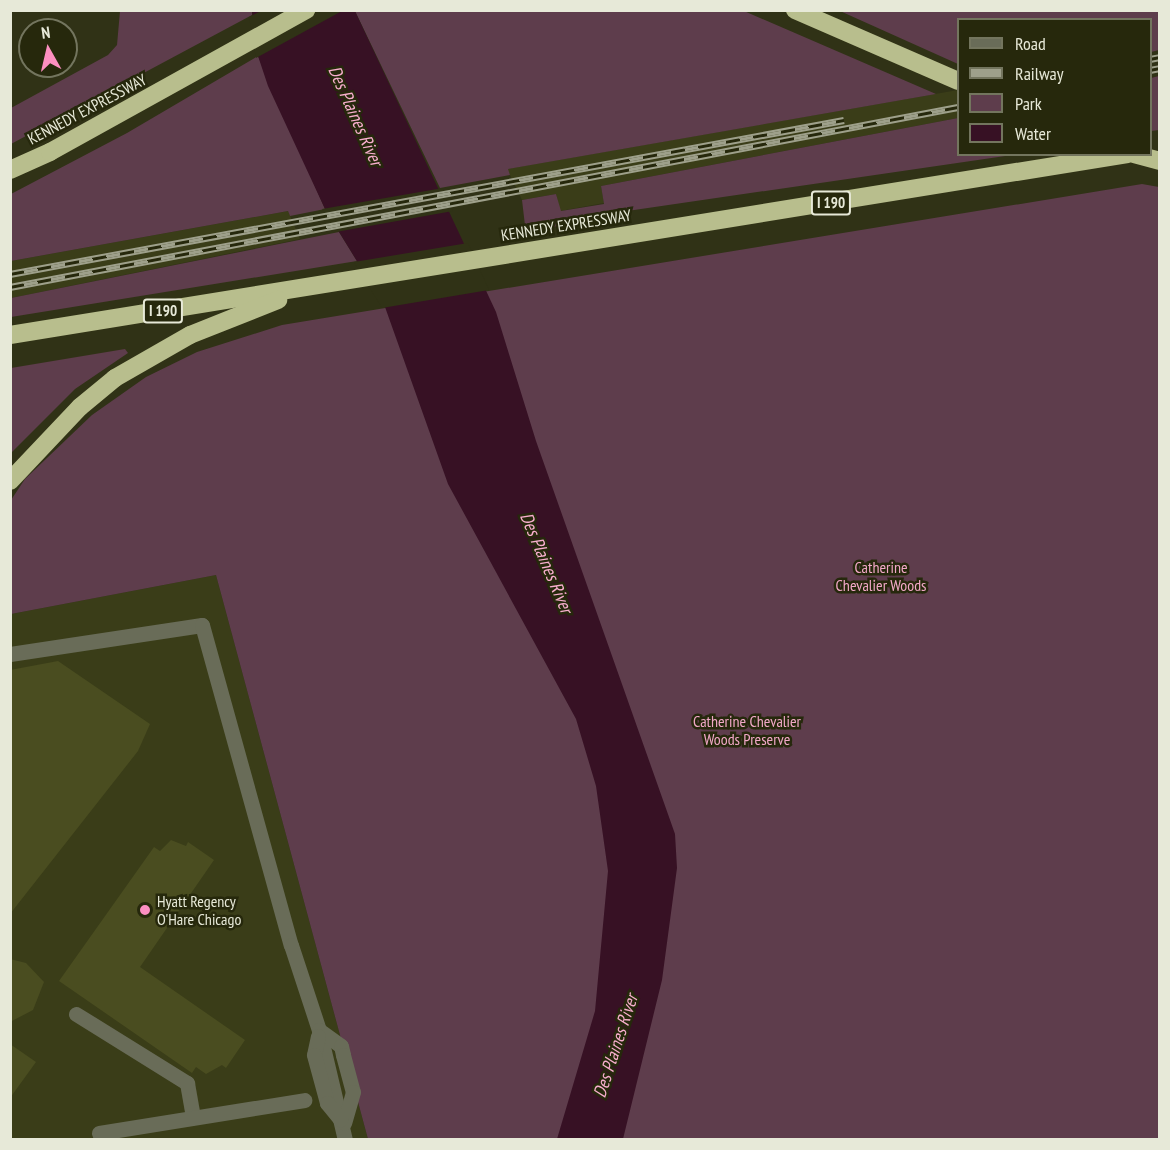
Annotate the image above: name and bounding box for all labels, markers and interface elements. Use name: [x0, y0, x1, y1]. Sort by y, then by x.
north arrow: [18, 18, 78, 78]
legend: [957, 18, 1152, 156]
text: N: [40, 22, 51, 43]
text: Road: [1015, 32, 1046, 55]
text: Railway: [1015, 62, 1064, 85]
water label: Des Plaines River: [323, 63, 387, 169]
street label: KENNEDY EXPRESSWAY: [24, 70, 150, 148]
text: Park: [1015, 92, 1042, 115]
text: Water: [1015, 122, 1051, 145]
road number: I 190: [810, 191, 852, 215]
street label: KENNEDY EXPRESSWAY: [499, 205, 633, 245]
road number: I 190: [142, 299, 184, 323]
water label: Des Plaines River: [515, 509, 577, 617]
park label: Catherine Chevalier Woods: [835, 557, 927, 595]
park label: Catherine Chevalier Woods Preserve: [693, 711, 801, 749]
place label: Hyatt Regency O'Hare Chicago: [157, 891, 241, 929]
marker: Hyatt Regency O'Hare Chicago: [138, 903, 152, 917]
water label: Des Plaines River: [589, 992, 643, 1100]

